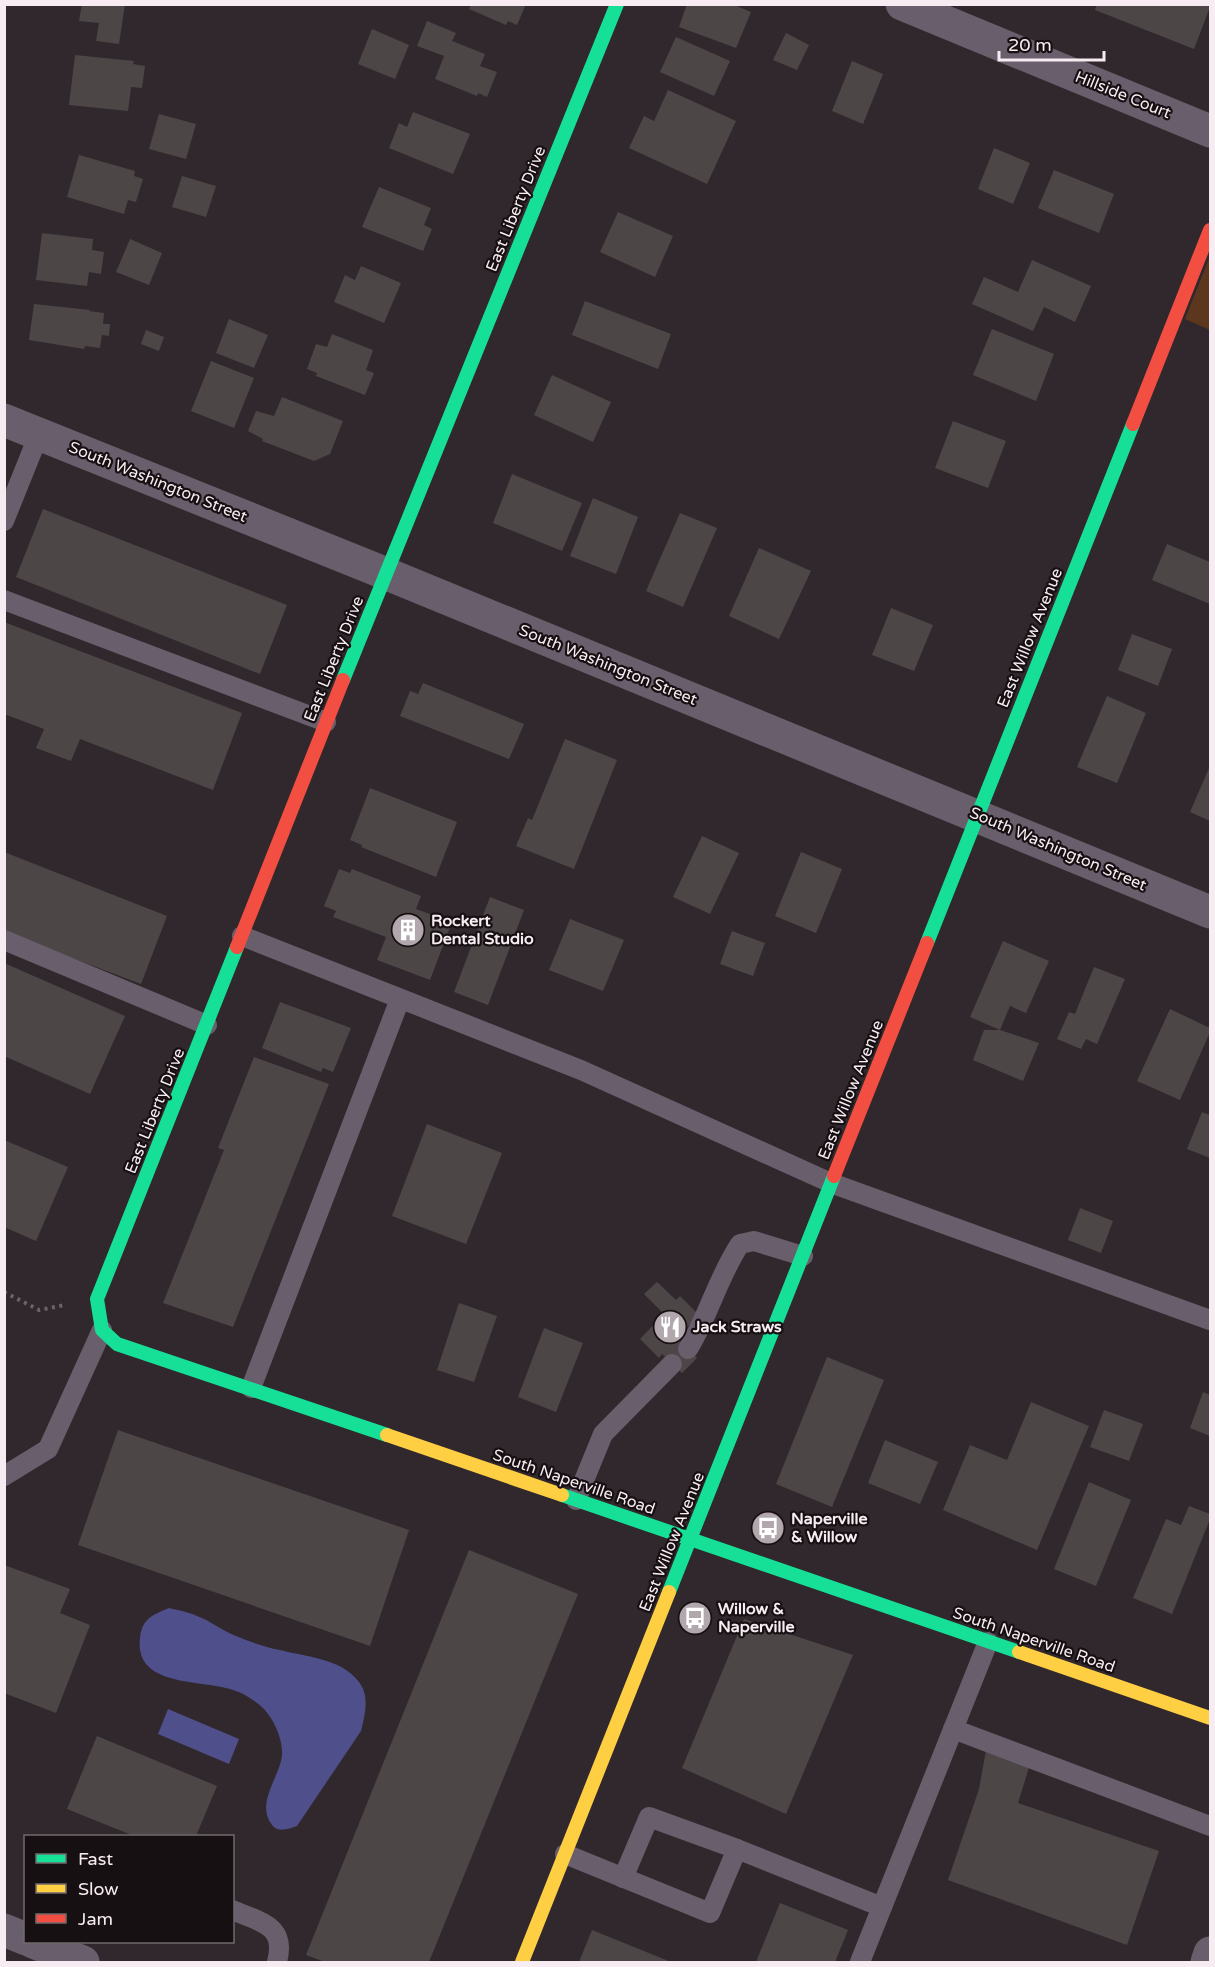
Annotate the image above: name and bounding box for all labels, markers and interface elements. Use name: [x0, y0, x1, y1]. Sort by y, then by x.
scale bar: [999, 24, 1104, 62]
text: 20 m: [1008, 34, 1052, 56]
street label: Hillside Court: [1072, 67, 1174, 123]
street label: East Liberty Drive: [482, 143, 550, 275]
street label: South Washington Street: [66, 437, 250, 527]
street label: East Willow Avenue: [993, 565, 1067, 711]
street label: East Liberty Drive: [300, 593, 368, 725]
street label: South Washington Street: [516, 620, 700, 710]
street label: South Washington Street: [966, 803, 1150, 895]
place label: Rockert Dental Studio: [431, 911, 534, 949]
building icon: Rockert Dental Studio: [390, 912, 426, 948]
street label: East Willow Avenue: [814, 1017, 888, 1163]
street label: East Liberty Drive: [121, 1045, 189, 1177]
restaurant icon: Jack Straws: [652, 1309, 688, 1345]
place label: Jack Straws: [692, 1317, 782, 1337]
street label: South Naperville Road: [490, 1445, 658, 1519]
street label: East Willow Avenue: [635, 1469, 709, 1615]
place label: Naperville & Willow: [791, 1509, 868, 1547]
bus stop icon: Naperville & Willow: [750, 1510, 786, 1546]
place label: Willow & Naperville: [718, 1599, 795, 1637]
bus stop icon: Willow & Naperville: [677, 1600, 713, 1636]
street label: South Naperville Road: [950, 1603, 1118, 1677]
legend: [24, 1835, 234, 1943]
text: Fast: [78, 1848, 113, 1870]
text: Slow: [78, 1878, 119, 1900]
text: Jam: [78, 1908, 113, 1930]

